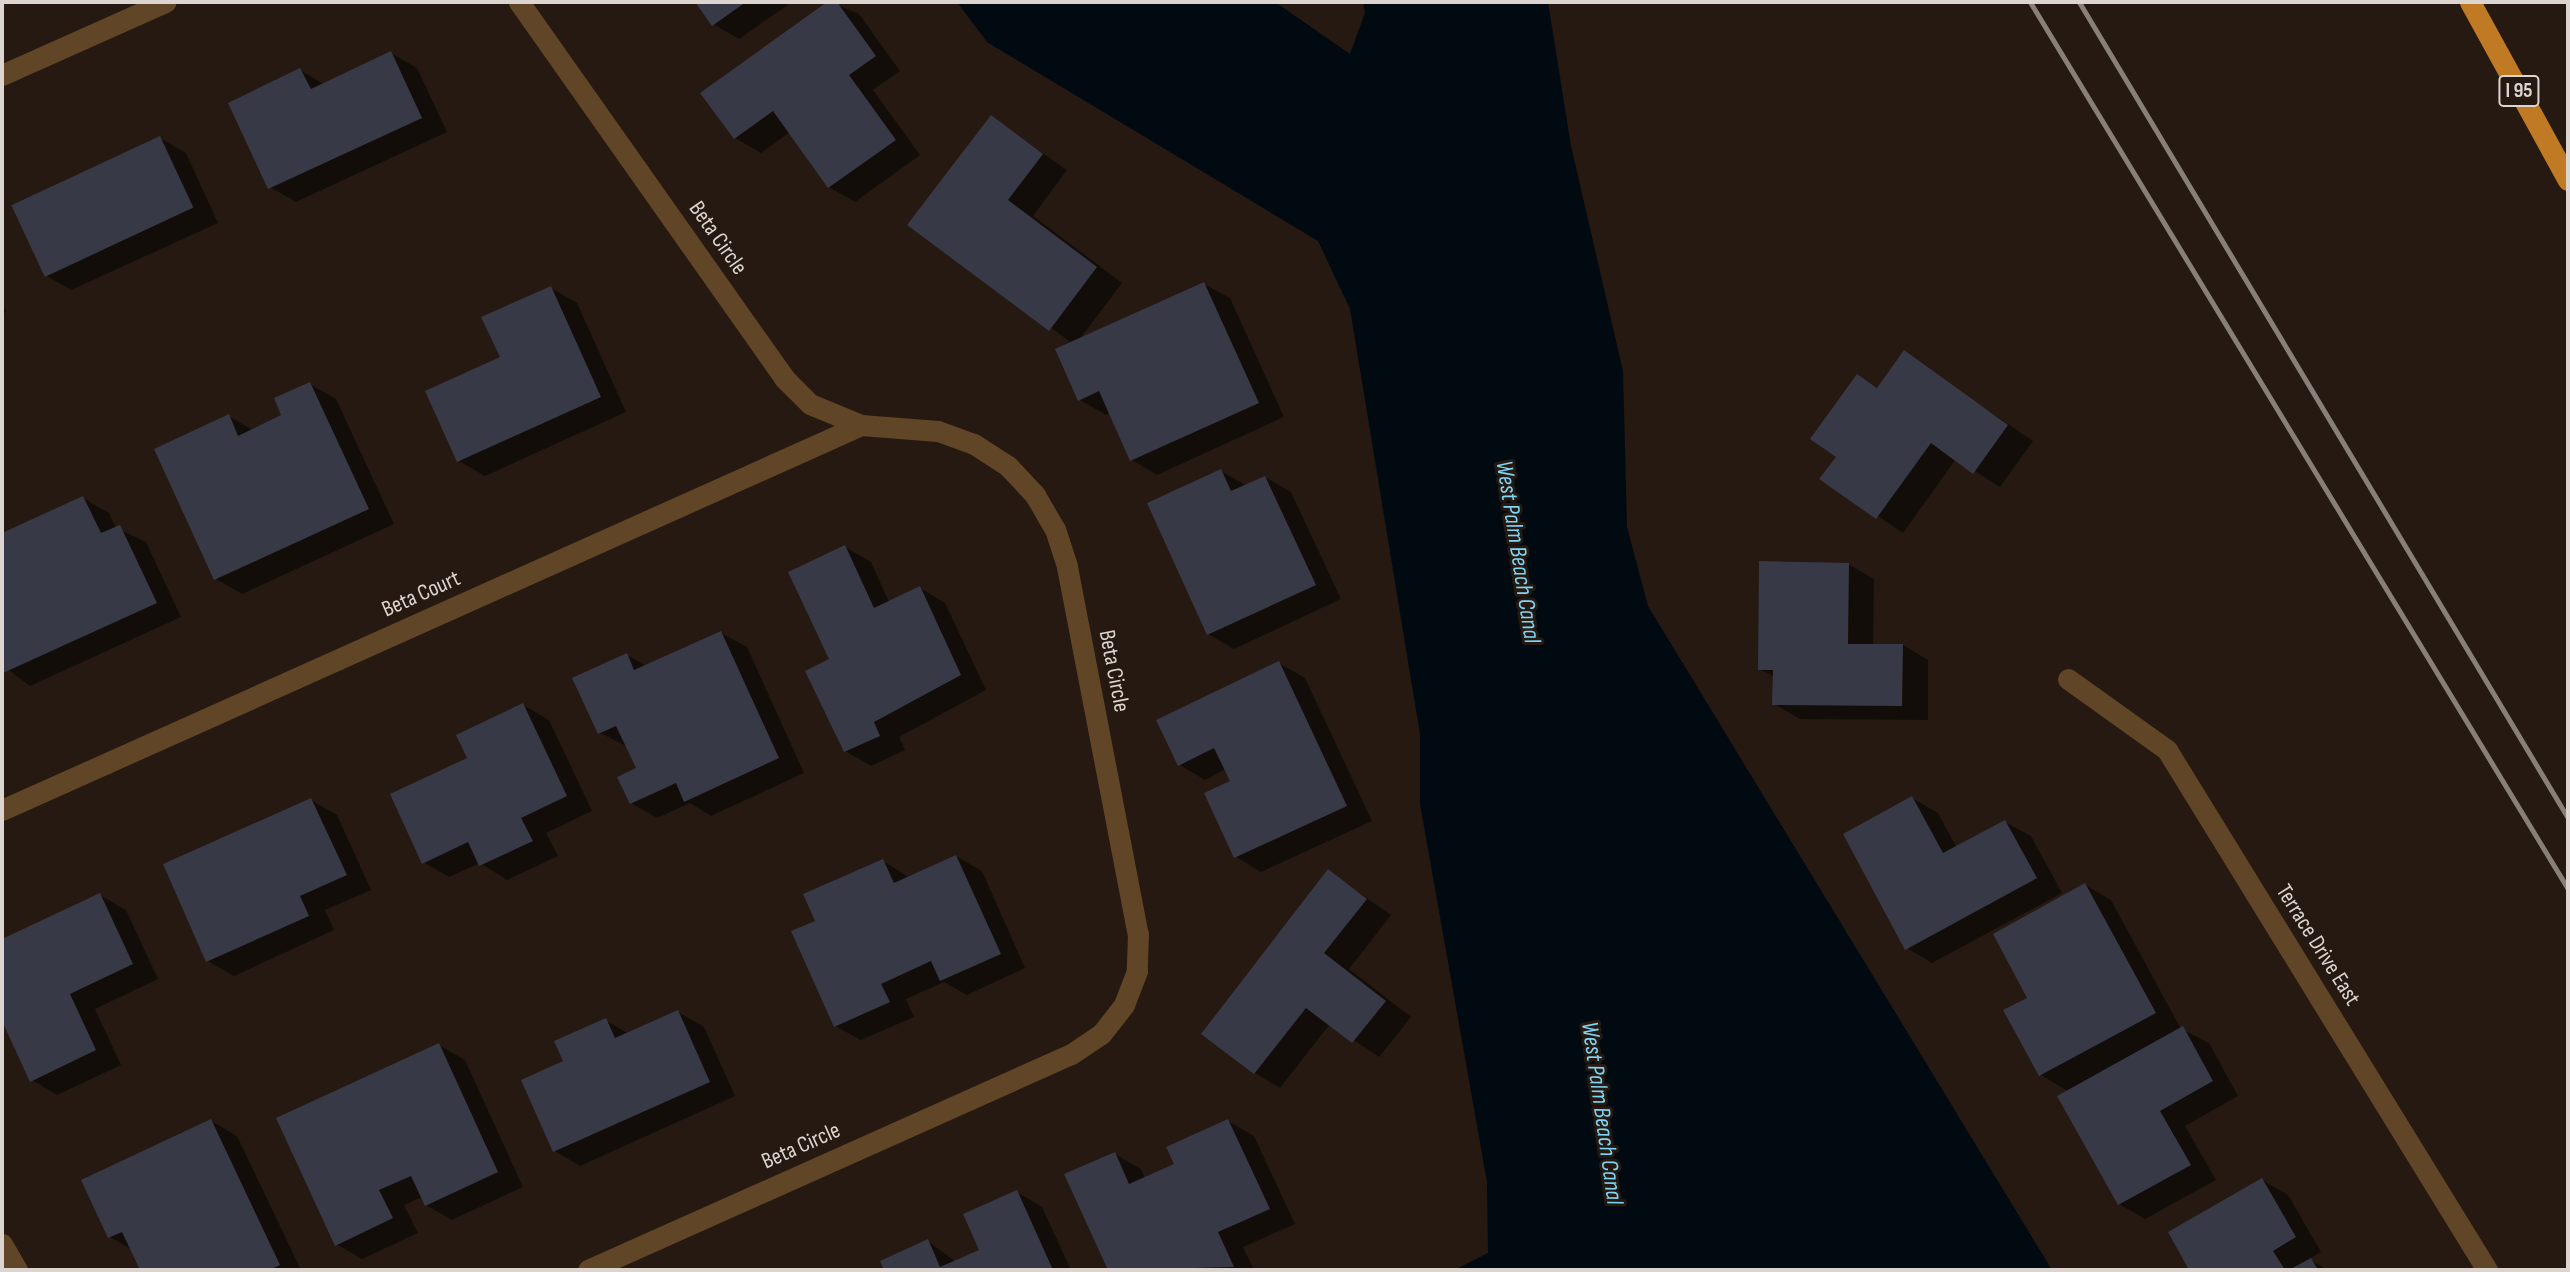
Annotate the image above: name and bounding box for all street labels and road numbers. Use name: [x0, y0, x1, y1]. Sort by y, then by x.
road number: I 95: [2498, 74, 2540, 108]
street label: Beta Circle: [683, 196, 753, 280]
street label: Beta Court: [378, 565, 464, 623]
street label: Beta Circle: [1093, 628, 1135, 714]
street label: Terrace Drive East: [2270, 879, 2366, 1011]
street label: Beta Circle: [757, 1116, 845, 1176]

